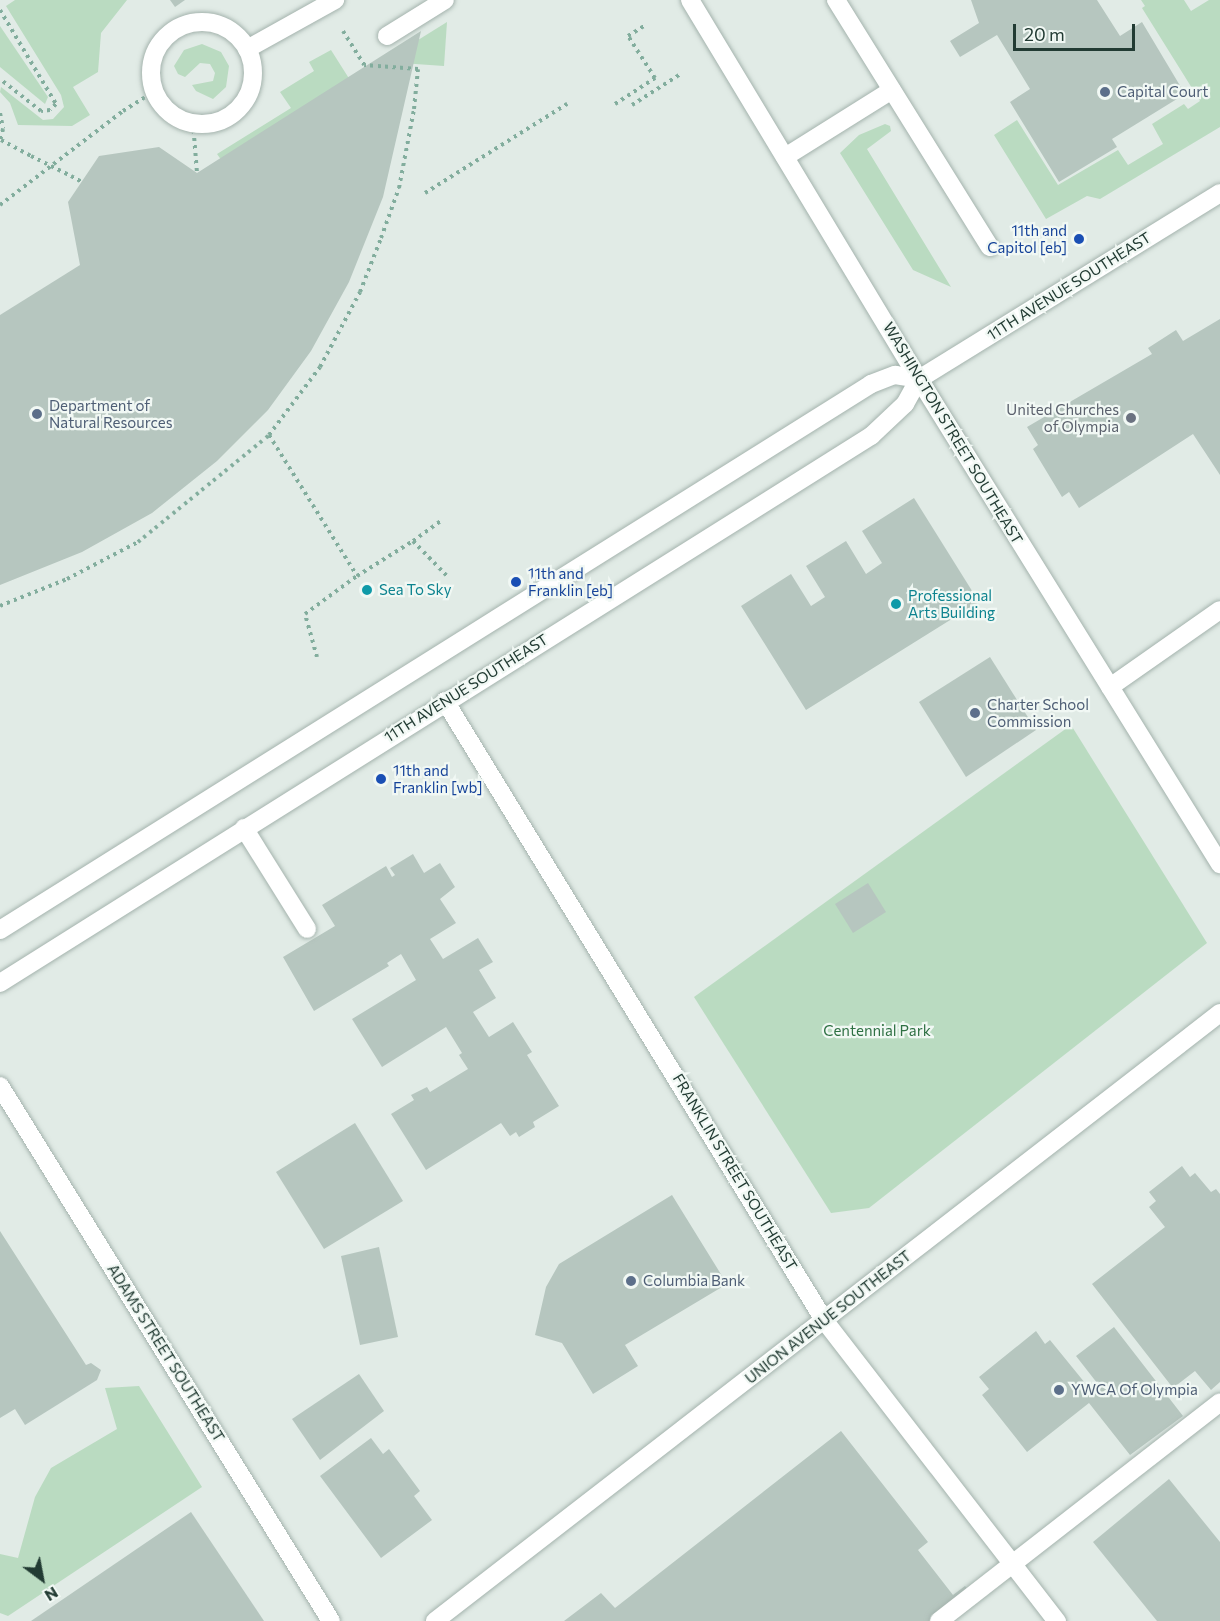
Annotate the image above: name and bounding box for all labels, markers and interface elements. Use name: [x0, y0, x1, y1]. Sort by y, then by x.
scale bar: [1016, 12, 1138, 50]
text: 20 m: [1024, 23, 1065, 45]
place label: Capital Court: [1117, 83, 1208, 101]
marker: Capital Court: [1098, 85, 1112, 99]
place label: 11th and Capitol [eb]: [987, 221, 1067, 256]
street label: 11TH AVENUE SOUTHEAST: [984, 228, 1154, 344]
marker: 11th and Capitol [eb]: [1072, 232, 1086, 246]
street label: WASHINGTON STREET SOUTHEAST: [880, 319, 1026, 547]
place label: Department of Natural Resources: [49, 396, 173, 431]
place label: United Churches of Olympia: [1006, 400, 1119, 435]
marker: Department of Natural Resources: [30, 407, 44, 421]
marker: United Churches of Olympia: [1124, 411, 1138, 425]
place label: 11th and Franklin [eb]: [528, 564, 613, 599]
marker: 11th and Franklin [eb]: [509, 575, 523, 589]
place label: Sea To Sky: [379, 581, 451, 599]
marker: Sea To Sky: [360, 583, 374, 597]
place label: Professional Arts Building: [908, 586, 995, 621]
marker: Professional Arts Building: [889, 597, 903, 611]
street label: 11TH AVENUE SOUTHEAST: [381, 630, 551, 746]
place label: Charter School Commission: [987, 695, 1089, 730]
marker: Charter School Commission: [968, 706, 982, 720]
place label: 11th and Franklin [wb]: [393, 761, 483, 796]
marker: 11th and Franklin [wb]: [374, 772, 388, 786]
park label: Centennial Park: [823, 1022, 931, 1040]
street label: FRANKLIN STREET SOUTHEAST: [669, 1070, 801, 1274]
street label: UNION AVENUE SOUTHEAST: [741, 1247, 915, 1387]
street label: ADAMS STREET SOUTHEAST: [104, 1261, 228, 1445]
place label: Columbia Bank: [643, 1272, 745, 1290]
marker: Columbia Bank: [624, 1274, 638, 1288]
place label: YWCA Of Olympia: [1071, 1381, 1198, 1399]
marker: YWCA Of Olympia: [1052, 1383, 1066, 1397]
north arrow: [12, 1549, 72, 1609]
text: N: [42, 1583, 62, 1606]

